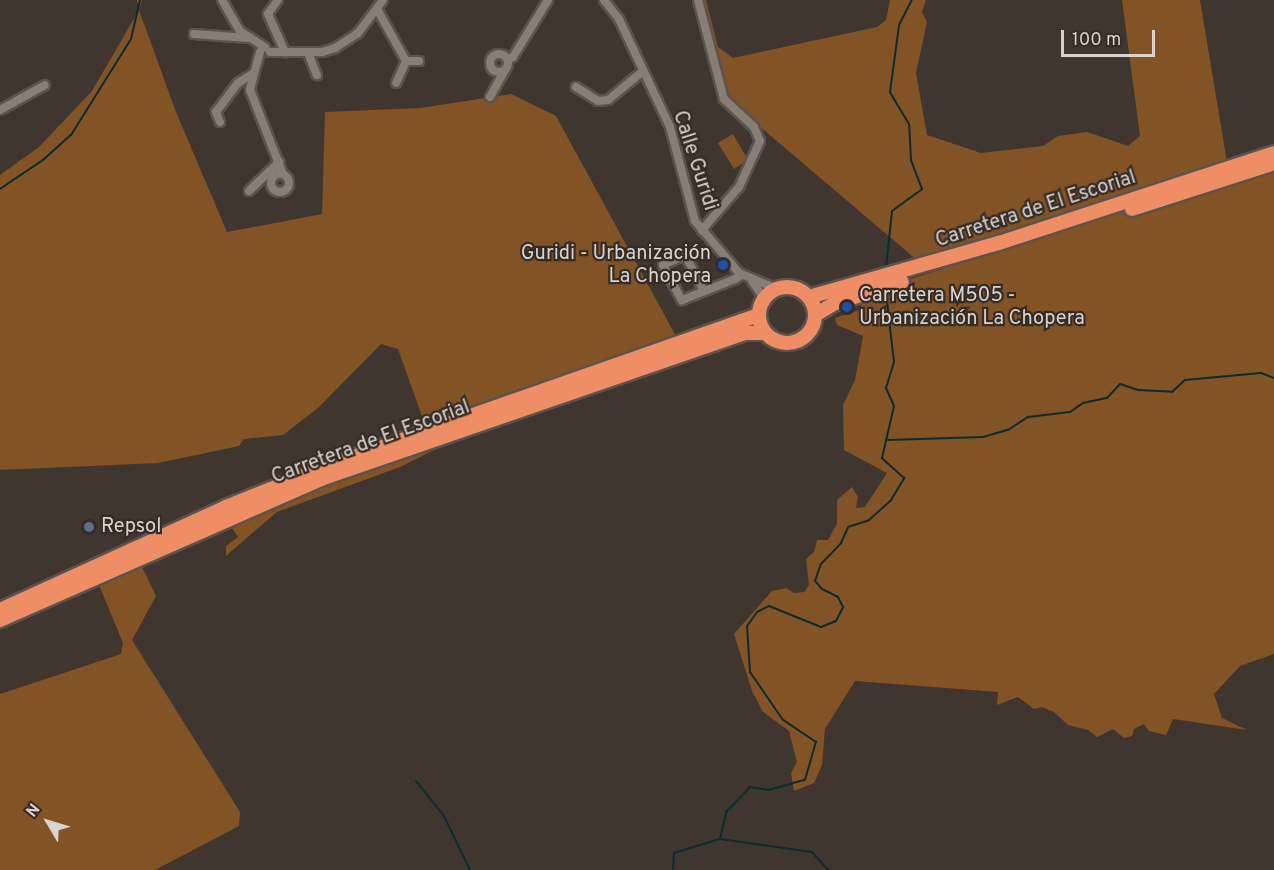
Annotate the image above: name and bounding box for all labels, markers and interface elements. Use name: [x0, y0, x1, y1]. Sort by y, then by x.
scale bar: [1064, 18, 1158, 56]
text: 100 m: [1072, 29, 1121, 52]
street label: Calle Guridi: [667, 108, 721, 214]
street label: Carretera de El Escorial: [933, 166, 1139, 254]
place label: Guridi - Urbanización La Chopera: [521, 242, 711, 289]
marker: Guridi - Urbanización La Chopera: [716, 258, 730, 272]
place label: Carretera M505 - Urbanización La Chopera: [859, 284, 1085, 331]
marker: Carretera M505 - Urbanización La Chopera: [840, 300, 854, 314]
street label: Carretera de El Escorial: [269, 396, 473, 490]
place label: Repsol: [101, 515, 161, 539]
marker: Repsol: [82, 520, 96, 534]
north arrow: [18, 792, 78, 852]
text: N: [22, 800, 45, 822]

